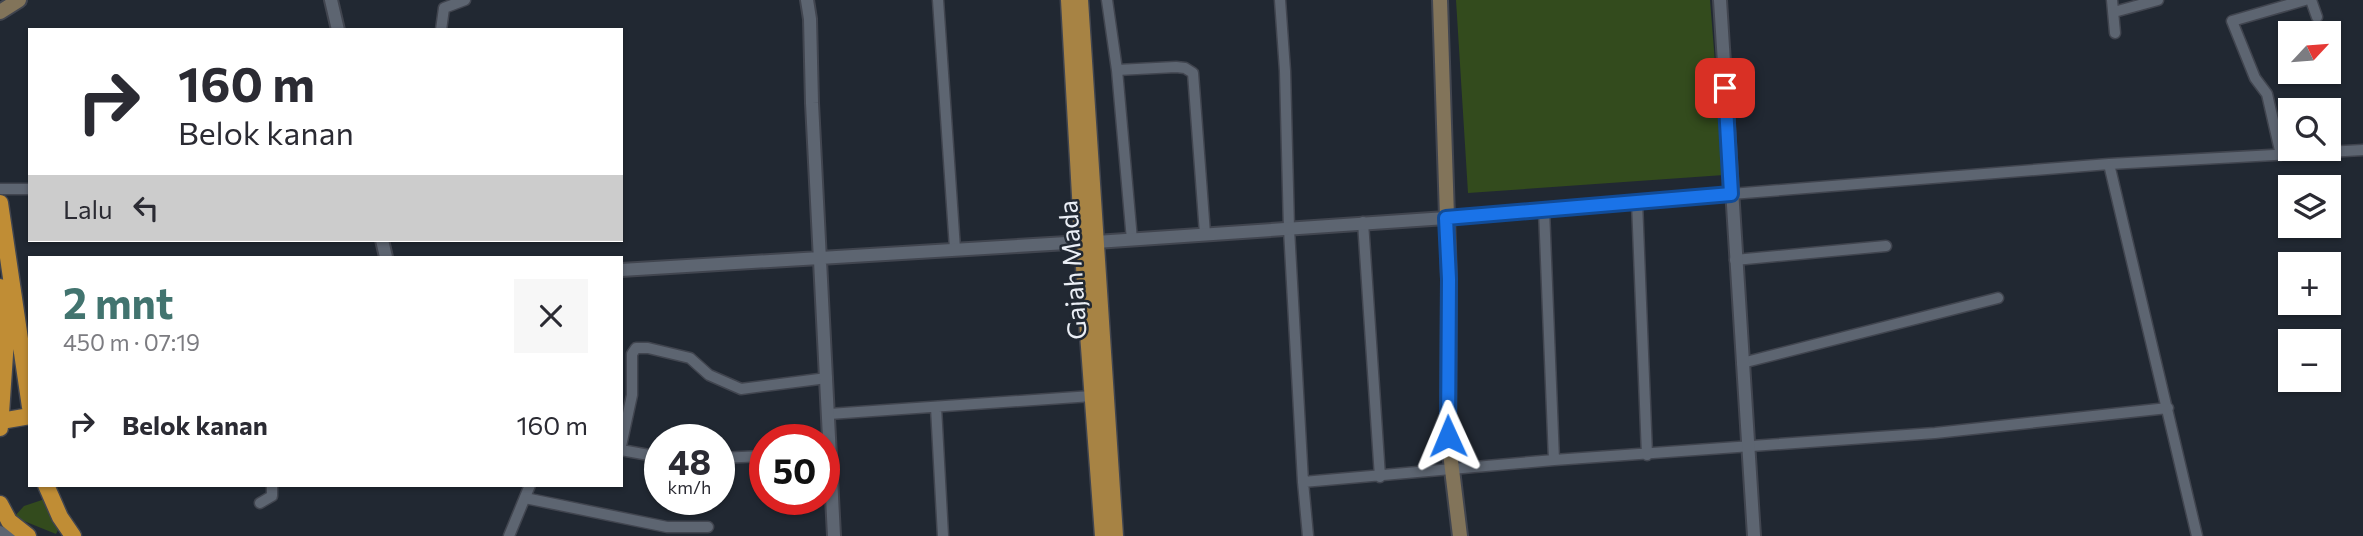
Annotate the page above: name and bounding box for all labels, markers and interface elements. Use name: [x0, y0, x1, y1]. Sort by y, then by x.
north arrow: [2278, 21, 2342, 84]
map controls: [2278, 21, 2341, 392]
text: 160 m: [178, 52, 315, 112]
icon: right: [63, 56, 154, 147]
pin: [1695, 58, 1755, 118]
icon: arrive: [1706, 69, 1744, 107]
button: search: [2278, 98, 2341, 161]
text: Belok kanan: [178, 112, 354, 152]
button: layers: [2278, 175, 2341, 238]
icon: left: [127, 189, 165, 227]
text: Lalu: [63, 193, 113, 224]
street label: Gajah Mada: [1051, 199, 1092, 341]
button: +: [2278, 252, 2341, 315]
text: 2 mnt: [63, 276, 174, 328]
button: close: [514, 279, 588, 353]
text: 450 m · 07:19: [63, 328, 200, 356]
button: −: [2278, 329, 2341, 392]
position arrow: [1411, 399, 1485, 473]
icon: right: [63, 405, 101, 443]
text: Belok kanan: [122, 409, 268, 440]
text: 160 m: [516, 409, 588, 440]
speed limit sign: 50: [749, 424, 840, 515]
text: 48: [668, 439, 711, 482]
text: km/h: [668, 476, 711, 498]

